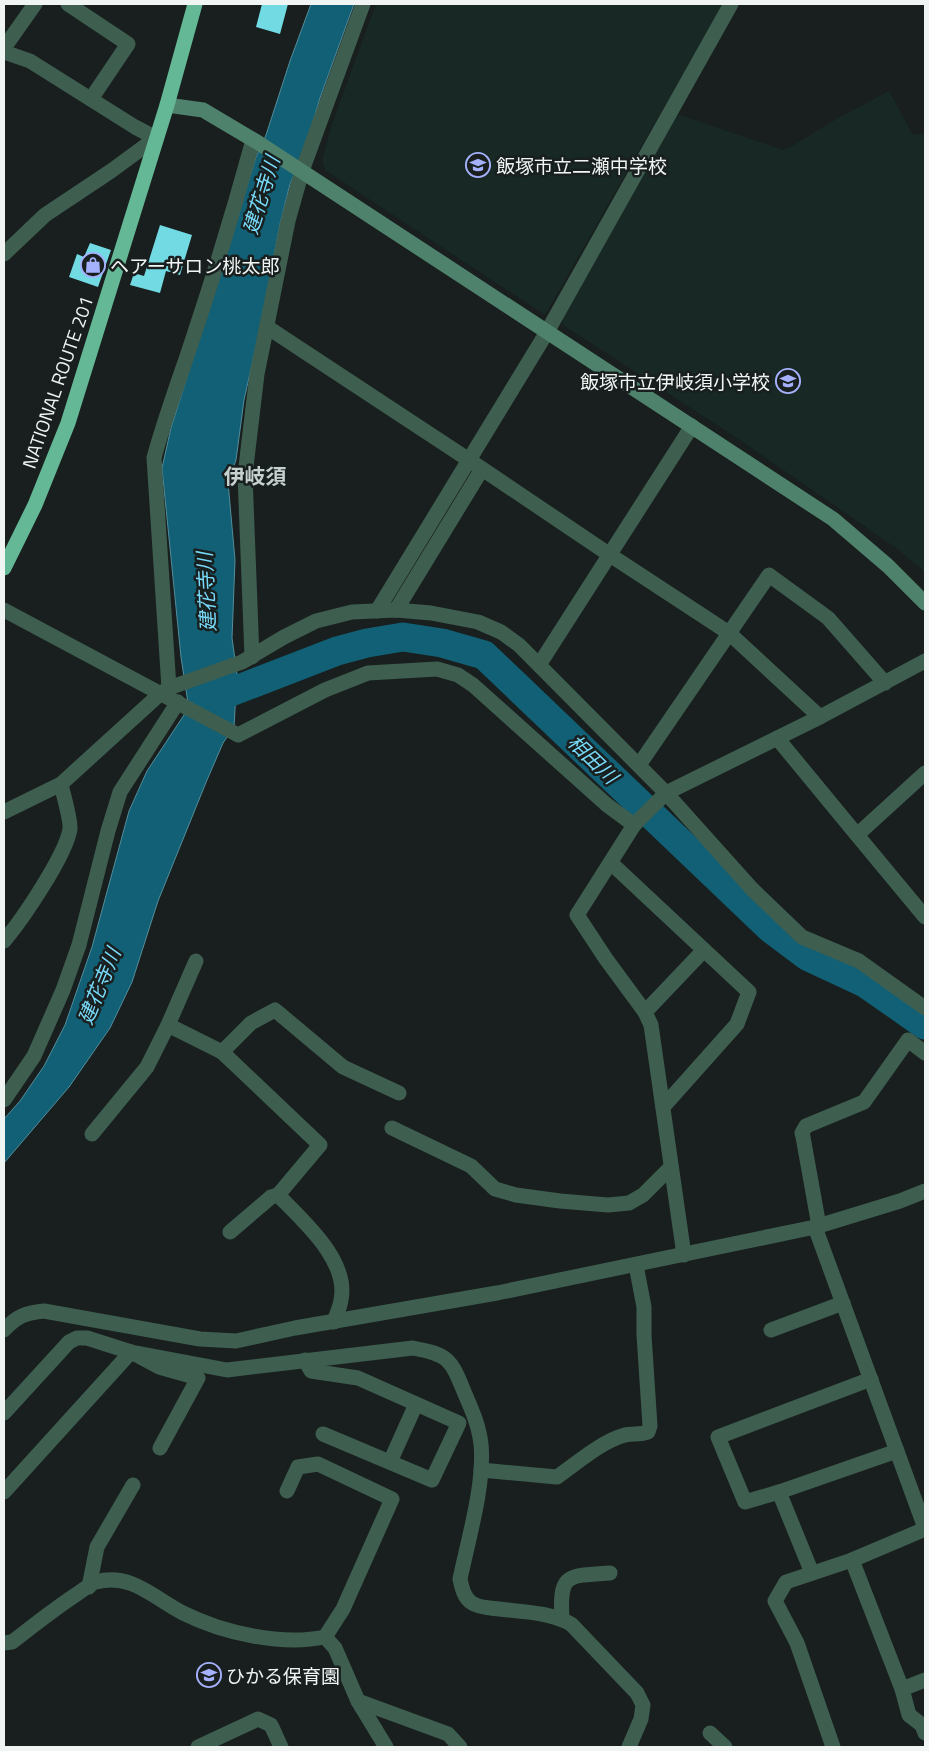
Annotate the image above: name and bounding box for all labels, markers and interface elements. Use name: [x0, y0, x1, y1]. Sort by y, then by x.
water label: 建花寺川: [234, 150, 288, 238]
place label: 飯塚市立二瀬中学校: [496, 151, 667, 180]
school or university icon: 飯塚市立二瀬中学校: [465, 152, 491, 178]
place label: ヘアーサロン桃太郎: [110, 251, 279, 280]
shop icon: ヘアーサロン桃太郎: [80, 252, 106, 278]
street label: NATIONAL ROUTE 201: [14, 292, 100, 472]
place label: 飯塚市立伊岐須小学校: [580, 367, 770, 396]
school or university icon: 飯塚市立伊岐須小学校: [775, 368, 801, 394]
district label: 伊岐須: [224, 460, 287, 492]
water label: 建花寺川: [188, 549, 224, 633]
water label: 相田川: [561, 727, 627, 792]
water label: 建花寺川: [70, 941, 129, 1029]
place label: ひかる保育園: [226, 1661, 340, 1690]
school or university icon: ひかる保育園: [196, 1662, 222, 1688]

